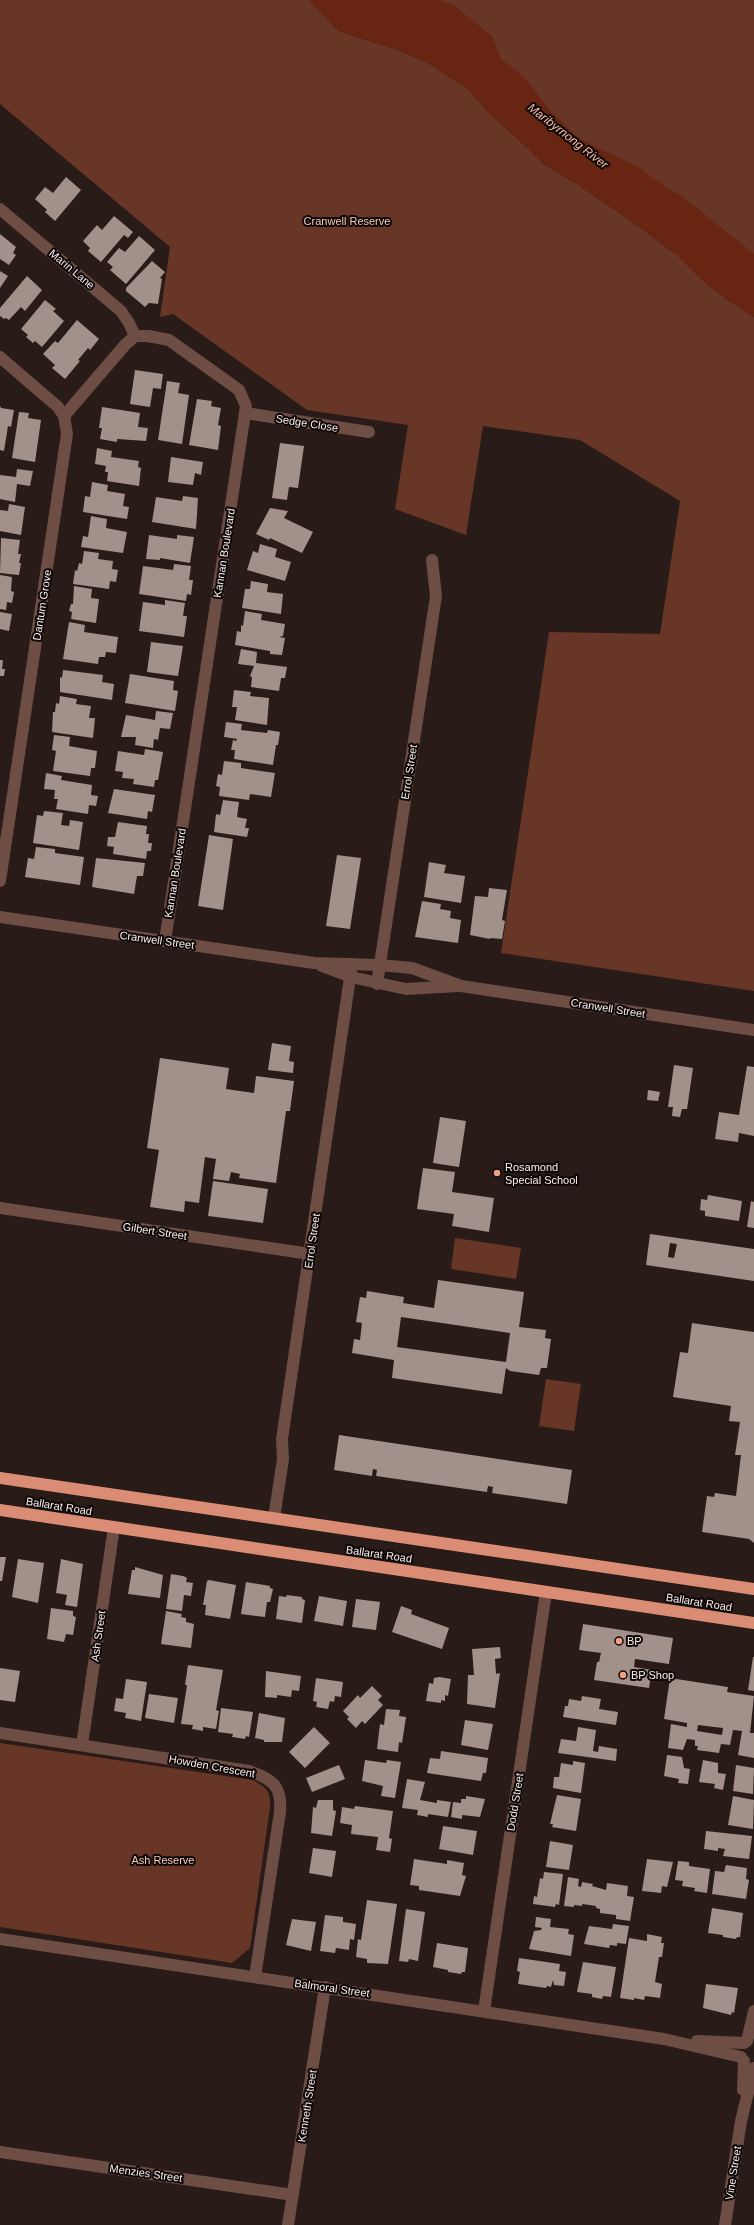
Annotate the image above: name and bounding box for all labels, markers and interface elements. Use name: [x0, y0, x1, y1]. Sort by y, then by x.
water label: Maribyrnong River: [525, 100, 612, 172]
park label: Cranwell Reserve: [304, 215, 390, 227]
street label: Marin Lane: [47, 247, 97, 291]
street label: Sedge Close: [275, 412, 339, 434]
street label: Kannan Boulevard: [211, 507, 237, 599]
street label: Dantum Grove: [30, 569, 54, 641]
street label: Errol Street: [399, 744, 419, 800]
street label: Kannan Boulevard: [162, 827, 188, 919]
street label: Cranwell Street: [119, 929, 195, 951]
street label: Cranwell Street: [570, 996, 646, 1020]
place label: Rosamond Special School: [505, 1161, 578, 1186]
marker: Rosamond Special School: [492, 1168, 502, 1178]
street label: Errol Street: [302, 1213, 322, 1269]
street label: Gilbert Street: [122, 1220, 188, 1242]
street label: Ballarat Road: [25, 1495, 93, 1517]
street label: Ballarat Road: [345, 1543, 413, 1565]
street label: Ballarat Road: [665, 1591, 733, 1613]
street label: Ash Street: [88, 1610, 108, 1662]
place label: BP: [627, 1635, 642, 1647]
marker: BP: [614, 1636, 624, 1646]
place label: BP Shop: [631, 1669, 674, 1681]
marker: BP Shop: [618, 1670, 628, 1680]
street label: Howden Crescent: [168, 1752, 256, 1780]
street label: Dodd Street: [504, 1772, 526, 1832]
park label: Ash Reserve: [132, 1854, 194, 1866]
street label: Balmoral Street: [294, 1977, 370, 1999]
street label: Kenneth Street: [295, 2069, 319, 2143]
street label: Vine Street: [723, 2145, 743, 2201]
street label: Menzies Street: [109, 2162, 183, 2184]

